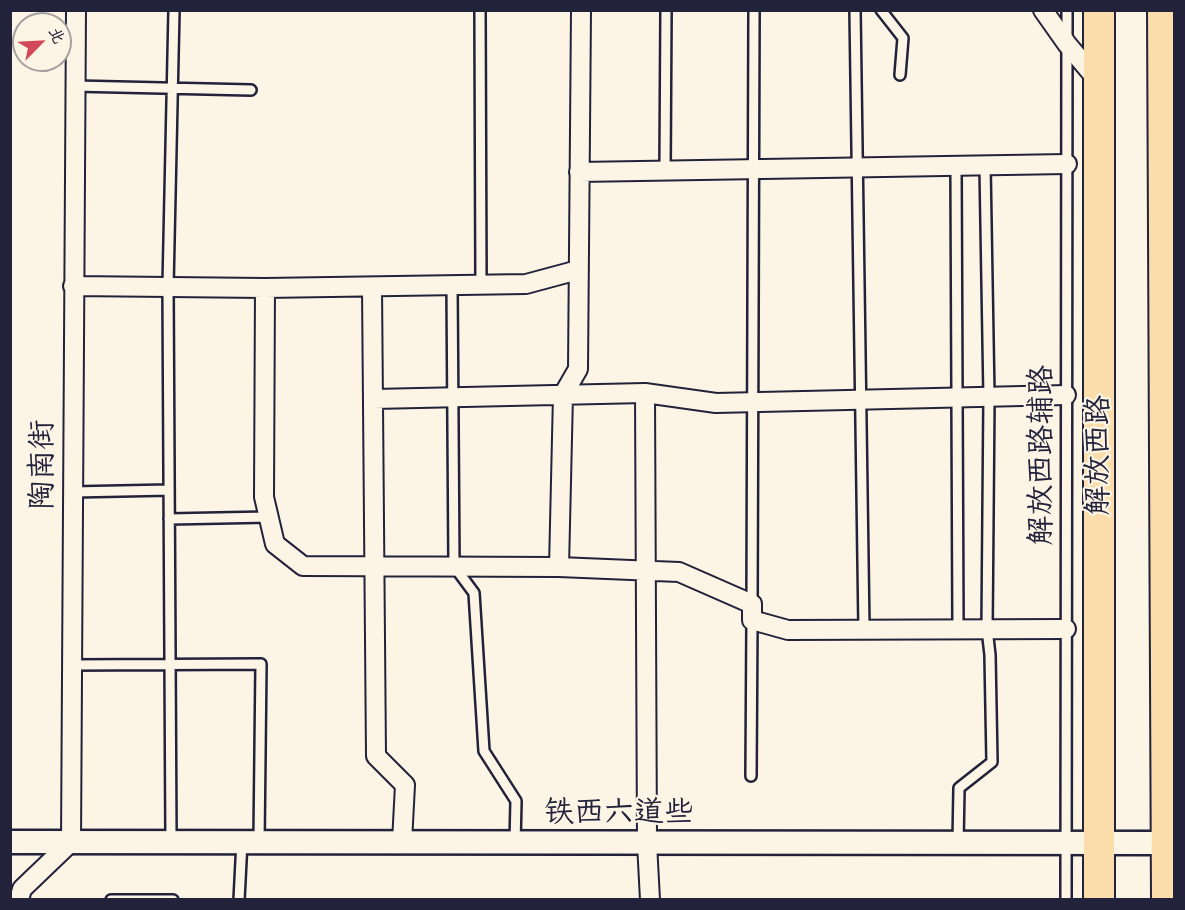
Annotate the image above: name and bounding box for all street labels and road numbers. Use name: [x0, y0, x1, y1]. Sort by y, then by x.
street label: 解放西路辅路: [1024, 365, 1060, 545]
street label: 解放西路: [1081, 395, 1117, 515]
street label: 陶南街: [25, 420, 61, 510]
street label: 铁西六道些: [544, 795, 694, 831]

